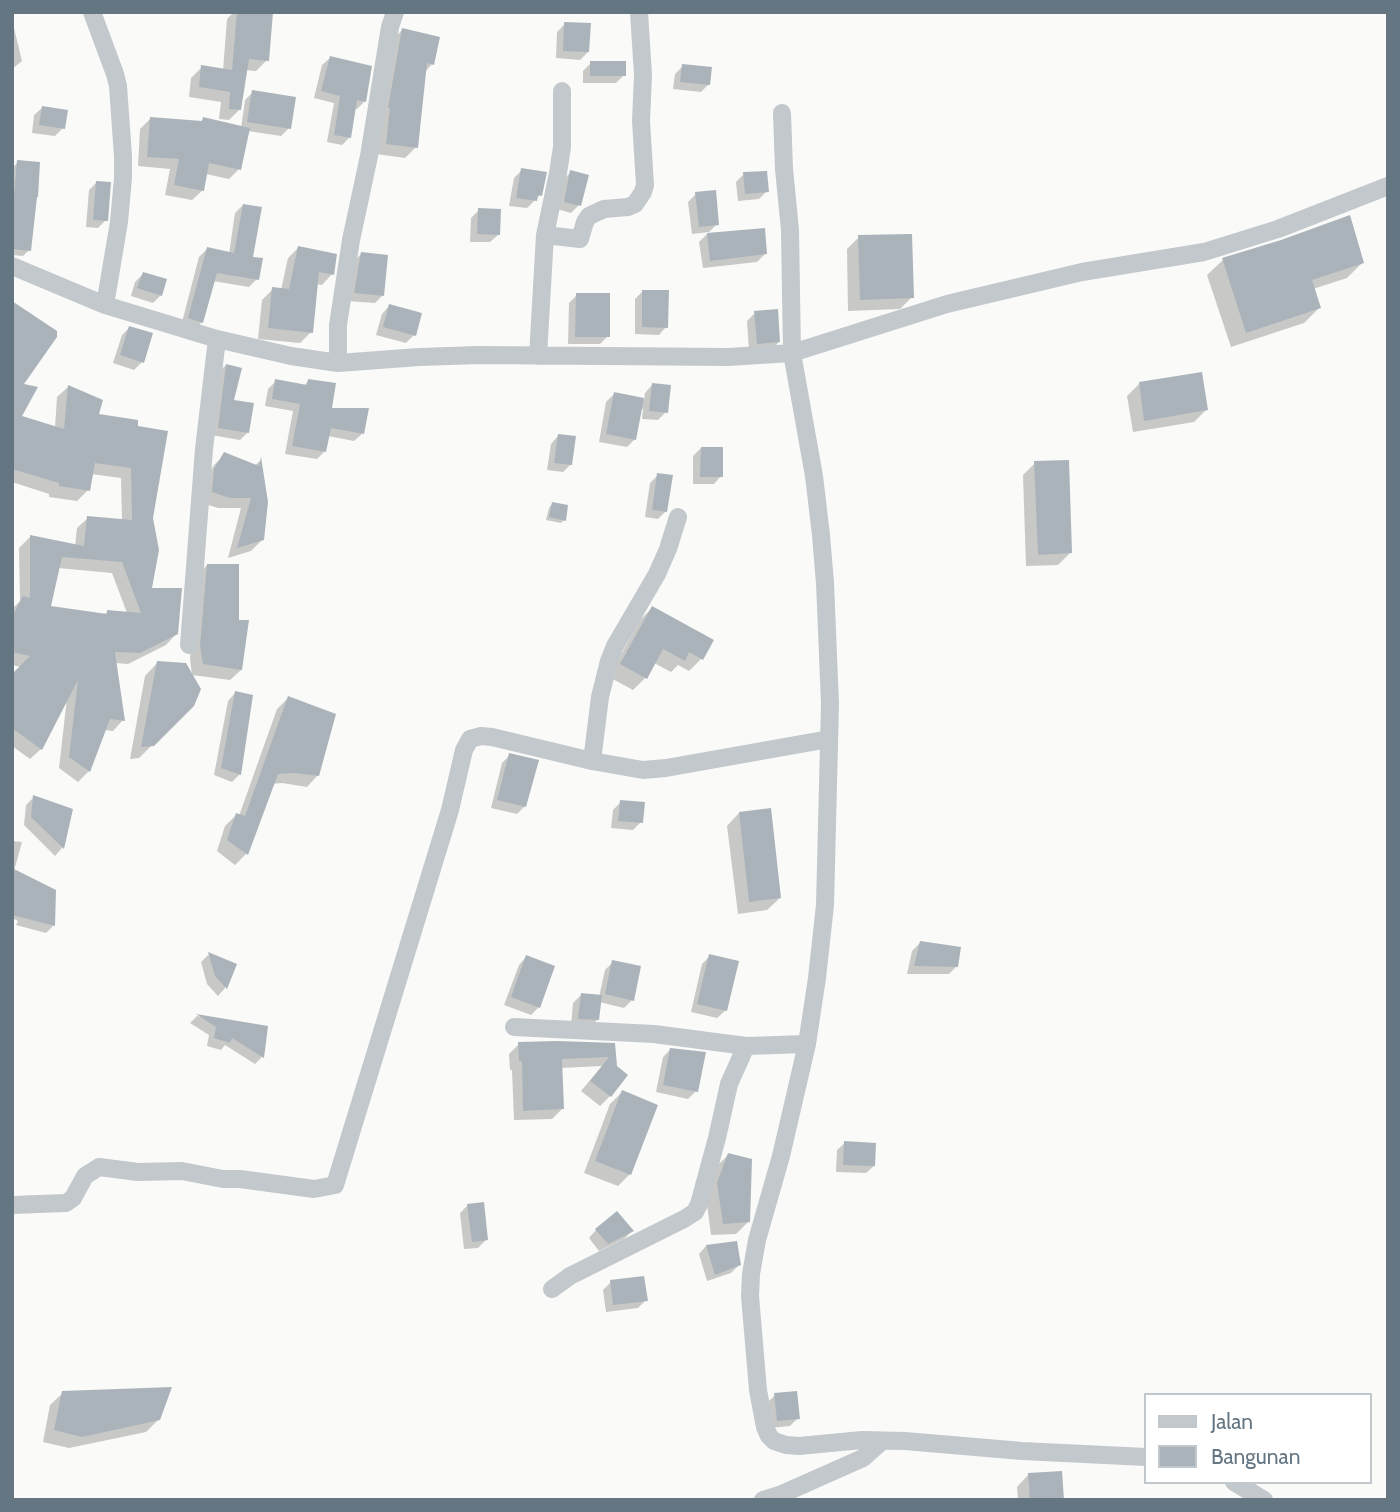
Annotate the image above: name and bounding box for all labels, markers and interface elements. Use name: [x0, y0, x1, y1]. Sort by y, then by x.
legend: [1144, 1393, 1372, 1484]
text: Jalan: [1211, 1409, 1253, 1434]
text: Bangunan: [1211, 1444, 1300, 1469]

